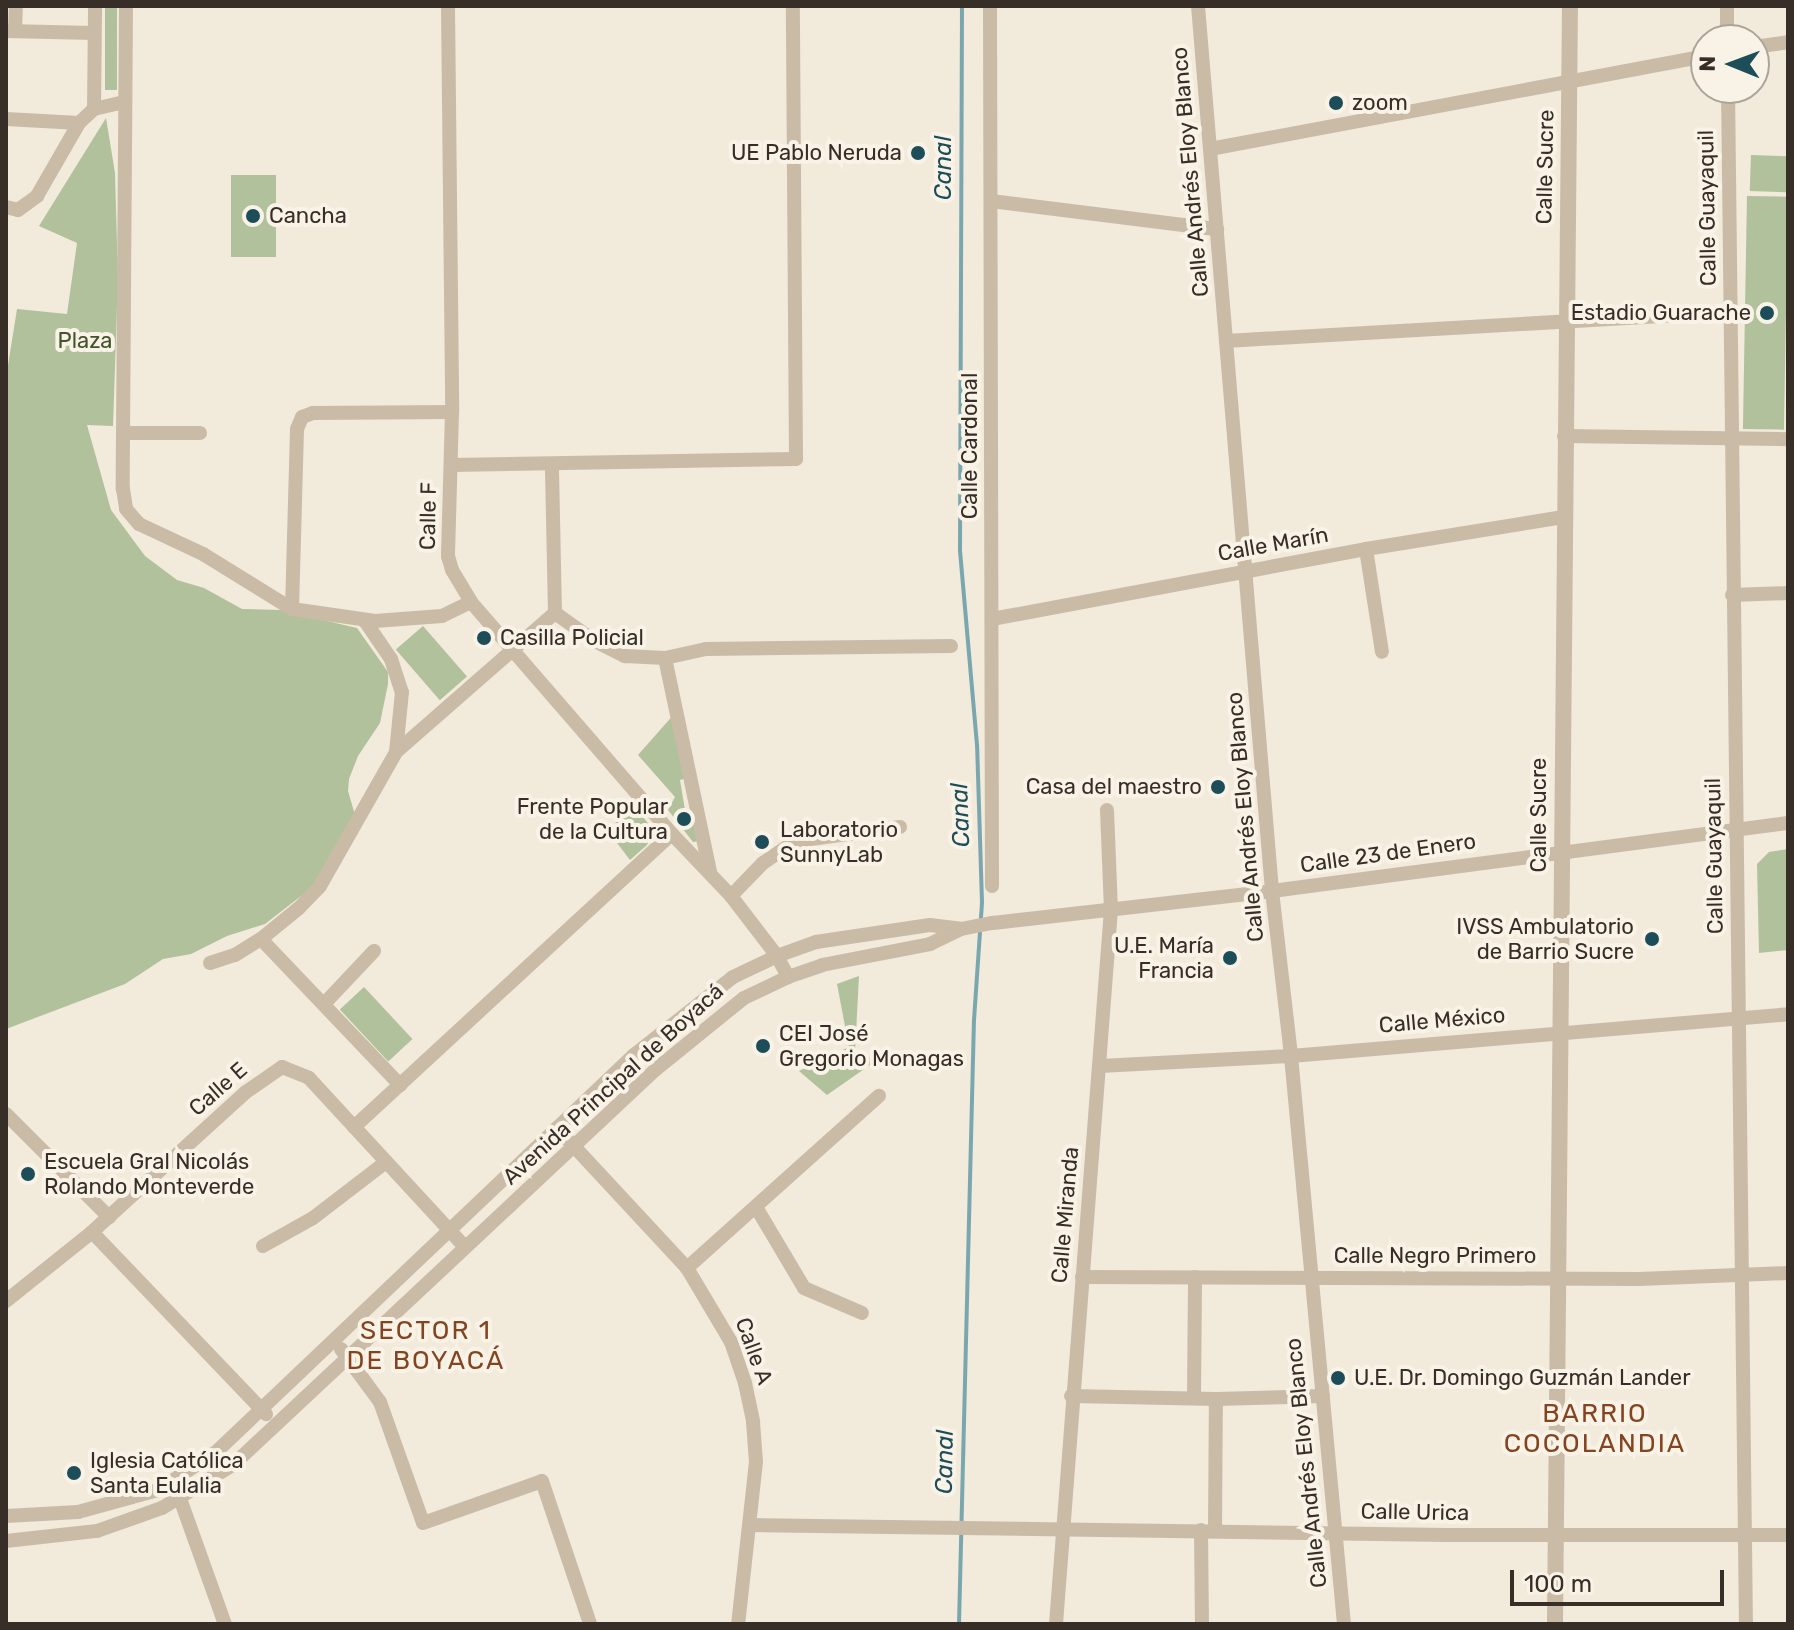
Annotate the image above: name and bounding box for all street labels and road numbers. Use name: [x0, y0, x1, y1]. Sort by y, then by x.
street label: Calle Andrés Eloy Blanco: [1166, 45, 1214, 299]
street label: Calle Sucre: [1531, 109, 1559, 225]
street label: Calle Guayaquil: [1692, 130, 1722, 286]
street label: Calle Cardonal: [957, 373, 983, 519]
street label: Calle F: [414, 482, 442, 550]
street label: Calle Marín: [1216, 521, 1330, 567]
street label: Calle Andrés Eloy Blanco: [1221, 690, 1269, 944]
street label: Calle Sucre: [1526, 758, 1552, 872]
street label: Calle Guayaquil: [1699, 778, 1729, 934]
street label: Calle 23 de Enero: [1298, 828, 1478, 878]
street label: Avenida Principal de Boyacá: [497, 978, 729, 1190]
street label: Calle México: [1378, 1001, 1506, 1039]
street label: Calle E: [183, 1057, 253, 1121]
street label: Calle Miranda: [1046, 1146, 1084, 1284]
street label: Calle Negro Primero: [1334, 1243, 1536, 1269]
street label: Calle A: [730, 1314, 778, 1388]
street label: Calle Andrés Eloy Blanco: [1280, 1336, 1332, 1590]
street label: Calle Urica: [1360, 1498, 1470, 1526]

